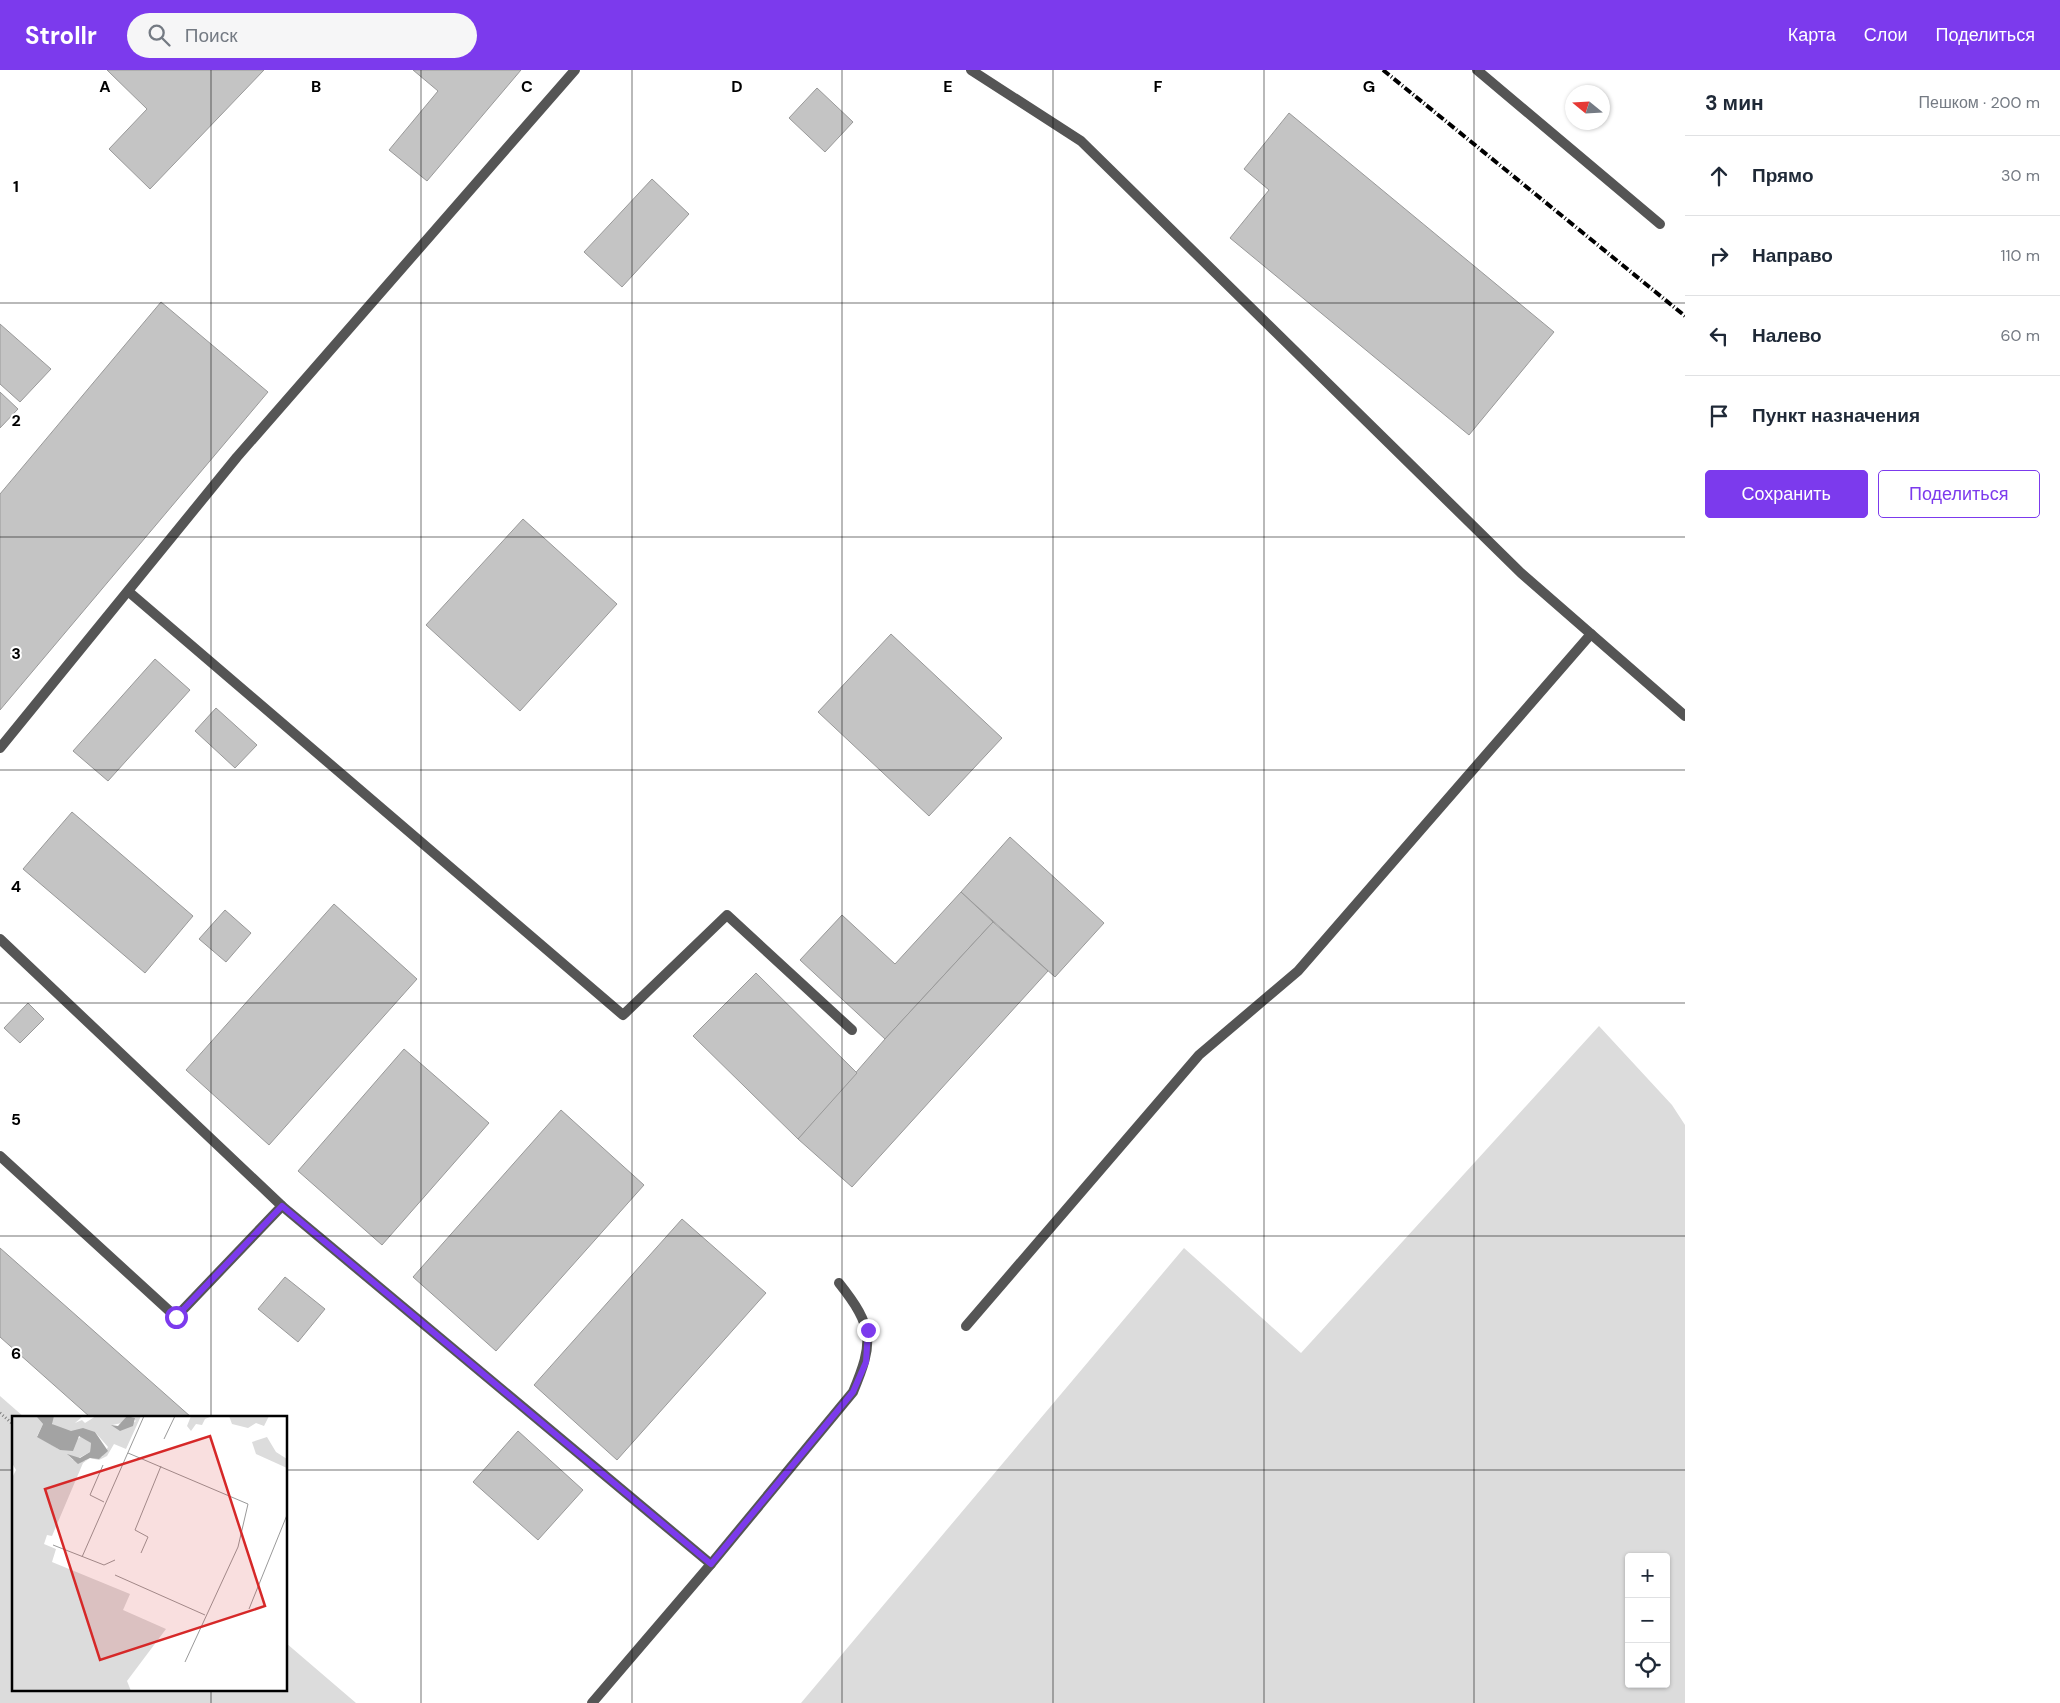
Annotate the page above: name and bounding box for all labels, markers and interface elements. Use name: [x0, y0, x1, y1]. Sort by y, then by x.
search box: [127, 13, 477, 58]
text: Strollr: [25, 20, 97, 51]
icon: search: [145, 21, 173, 49]
text: Поиск: [185, 23, 237, 48]
text: Карта: [1788, 23, 1836, 47]
text: Слои: [1864, 23, 1908, 47]
text: Поделиться: [1936, 23, 2035, 47]
text: A: [99, 76, 111, 97]
text: B: [311, 76, 321, 97]
text: C: [521, 76, 533, 97]
text: D: [731, 76, 743, 97]
text: E: [943, 76, 953, 97]
text: F: [1154, 76, 1163, 97]
text: G: [1363, 76, 1375, 97]
north arrow: [1565, 85, 1610, 130]
text: 3 мин: [1705, 89, 1764, 117]
text: Пешком · 200 m: [1919, 92, 2040, 113]
icon: ahead: [1705, 162, 1733, 190]
text: Прямо: [1752, 163, 1814, 188]
text: 30 m: [2001, 165, 2040, 186]
text: 1: [13, 176, 19, 197]
icon: right: [1705, 242, 1733, 270]
text: Направо: [1752, 243, 1833, 268]
text: 110 m: [2001, 245, 2040, 266]
icon: left: [1705, 322, 1733, 350]
text: Налево: [1752, 323, 1822, 348]
text: 60 m: [2000, 325, 2040, 346]
icon: arrive: [1705, 402, 1733, 430]
text: Пункт назначения: [1752, 403, 1920, 428]
text: 2: [11, 410, 21, 431]
button: Сохранить: [1705, 470, 1868, 518]
button: Поделиться: [1878, 470, 2040, 518]
text: 3: [11, 643, 21, 664]
text: 4: [11, 876, 21, 897]
text: 5: [11, 1109, 21, 1130]
route start: [165, 1306, 188, 1329]
route end: [857, 1319, 880, 1342]
text: 6: [11, 1343, 21, 1364]
inset map: [12, 1416, 288, 1690]
map controls: [1625, 1553, 1670, 1688]
button: +: [1625, 1553, 1670, 1598]
button: −: [1625, 1598, 1670, 1643]
button: locate: [1625, 1643, 1670, 1688]

